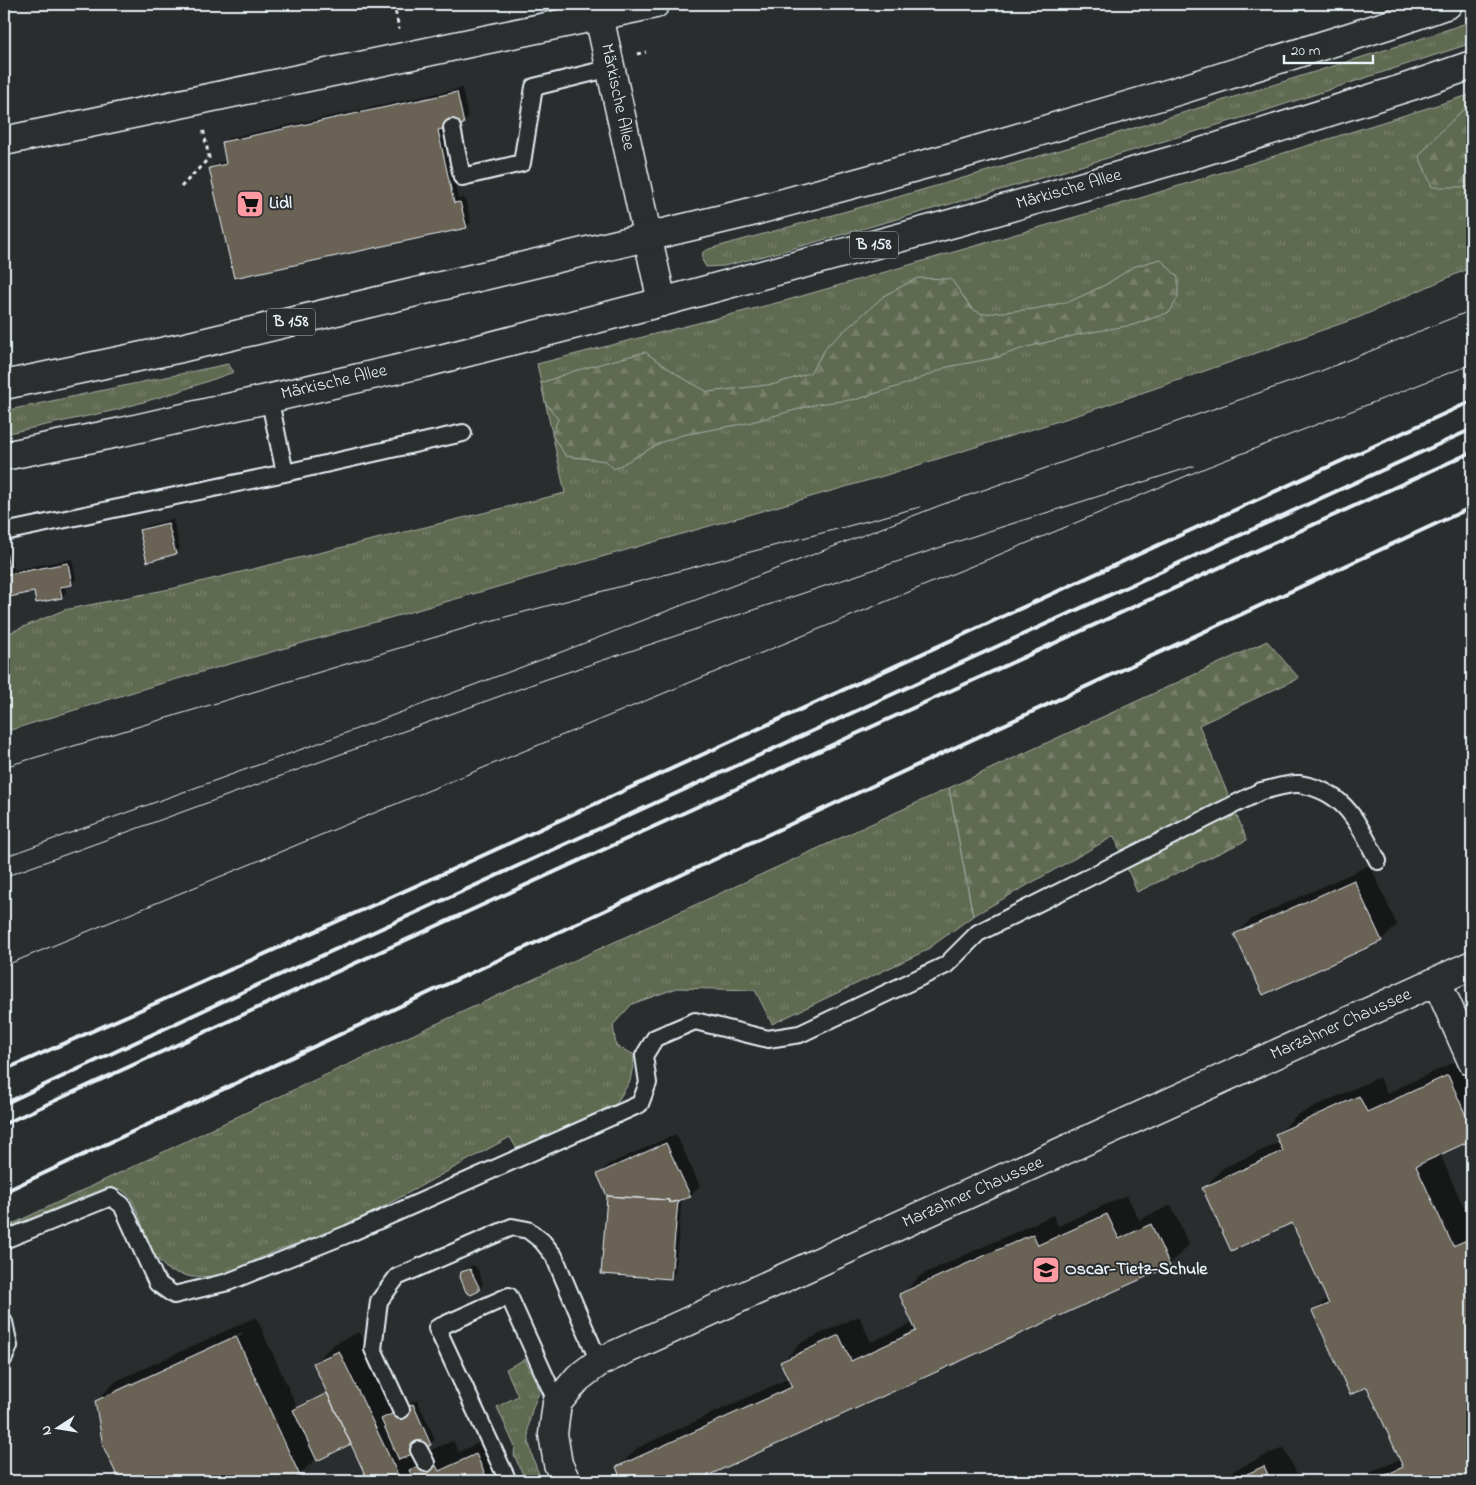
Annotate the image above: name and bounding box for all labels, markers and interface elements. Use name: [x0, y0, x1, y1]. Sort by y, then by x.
scale bar: [1284, 32, 1372, 64]
text: 20 m: [1291, 40, 1321, 62]
street label: Märkische Allee: [593, 41, 641, 154]
street label: Märkische Allee: [1013, 162, 1126, 217]
supermarket icon: Lidl: [235, 189, 265, 219]
place label: Lidl: [269, 191, 292, 217]
road number: B 158: [850, 232, 898, 258]
road number: B 158: [267, 308, 315, 336]
street label: Märkische Allee: [278, 358, 391, 408]
street label: Marzahner Chaussee: [1266, 982, 1417, 1068]
street label: Marzahner Chaussee: [898, 1150, 1049, 1236]
school or university icon: Oscar-Tietz-Schule: [1031, 1255, 1061, 1285]
place label: Oscar-Tietz-Schule: [1065, 1257, 1208, 1283]
north arrow: [32, 1402, 82, 1452]
text: N: [35, 1424, 58, 1437]

